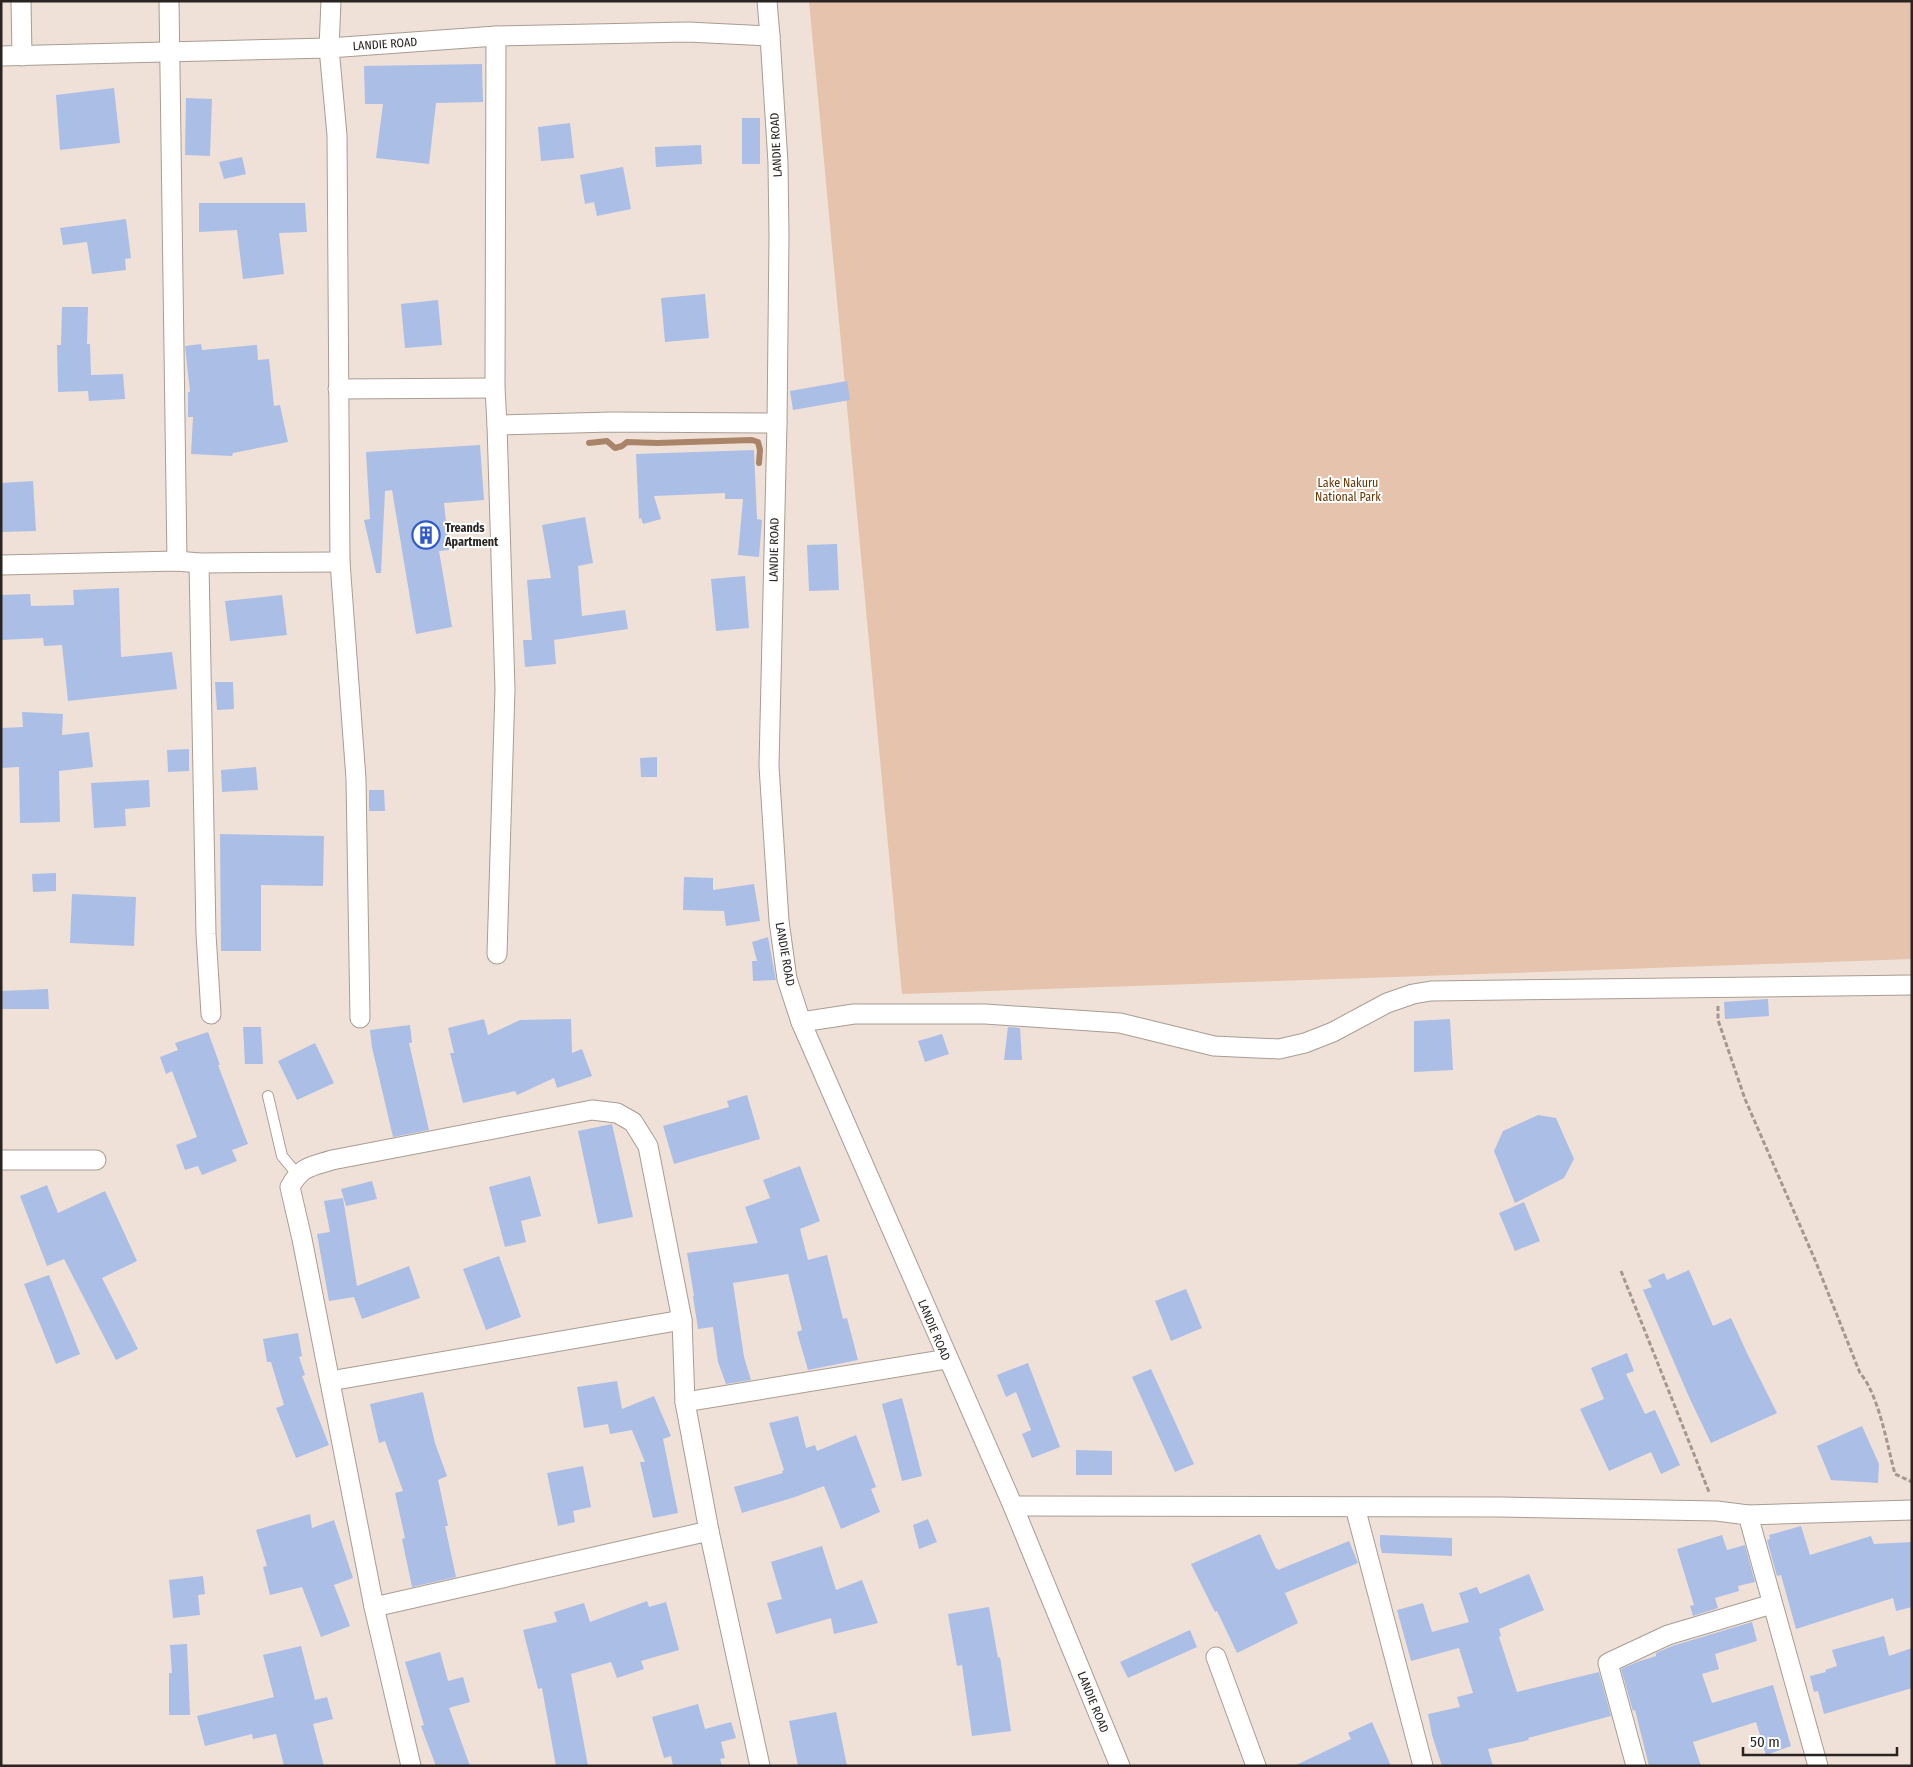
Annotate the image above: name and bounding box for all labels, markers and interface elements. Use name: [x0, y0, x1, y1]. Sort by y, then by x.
street label: LANDIE ROAD: [352, 35, 418, 53]
street label: LANDIE ROAD: [767, 112, 785, 178]
park label: Lake Nakuru National Park: [1315, 476, 1381, 504]
street label: LANDIE ROAD: [766, 518, 782, 582]
building icon: Treands Apartment: [411, 520, 441, 550]
place label: Treands Apartment: [444, 521, 499, 549]
street label: LANDIE ROAD: [772, 921, 798, 987]
street label: LANDIE ROAD: [915, 1298, 953, 1362]
street label: LANDIE ROAD: [1074, 1669, 1112, 1735]
scale bar: [1743, 1724, 1897, 1756]
text: 50 m: [1750, 1733, 1780, 1751]

